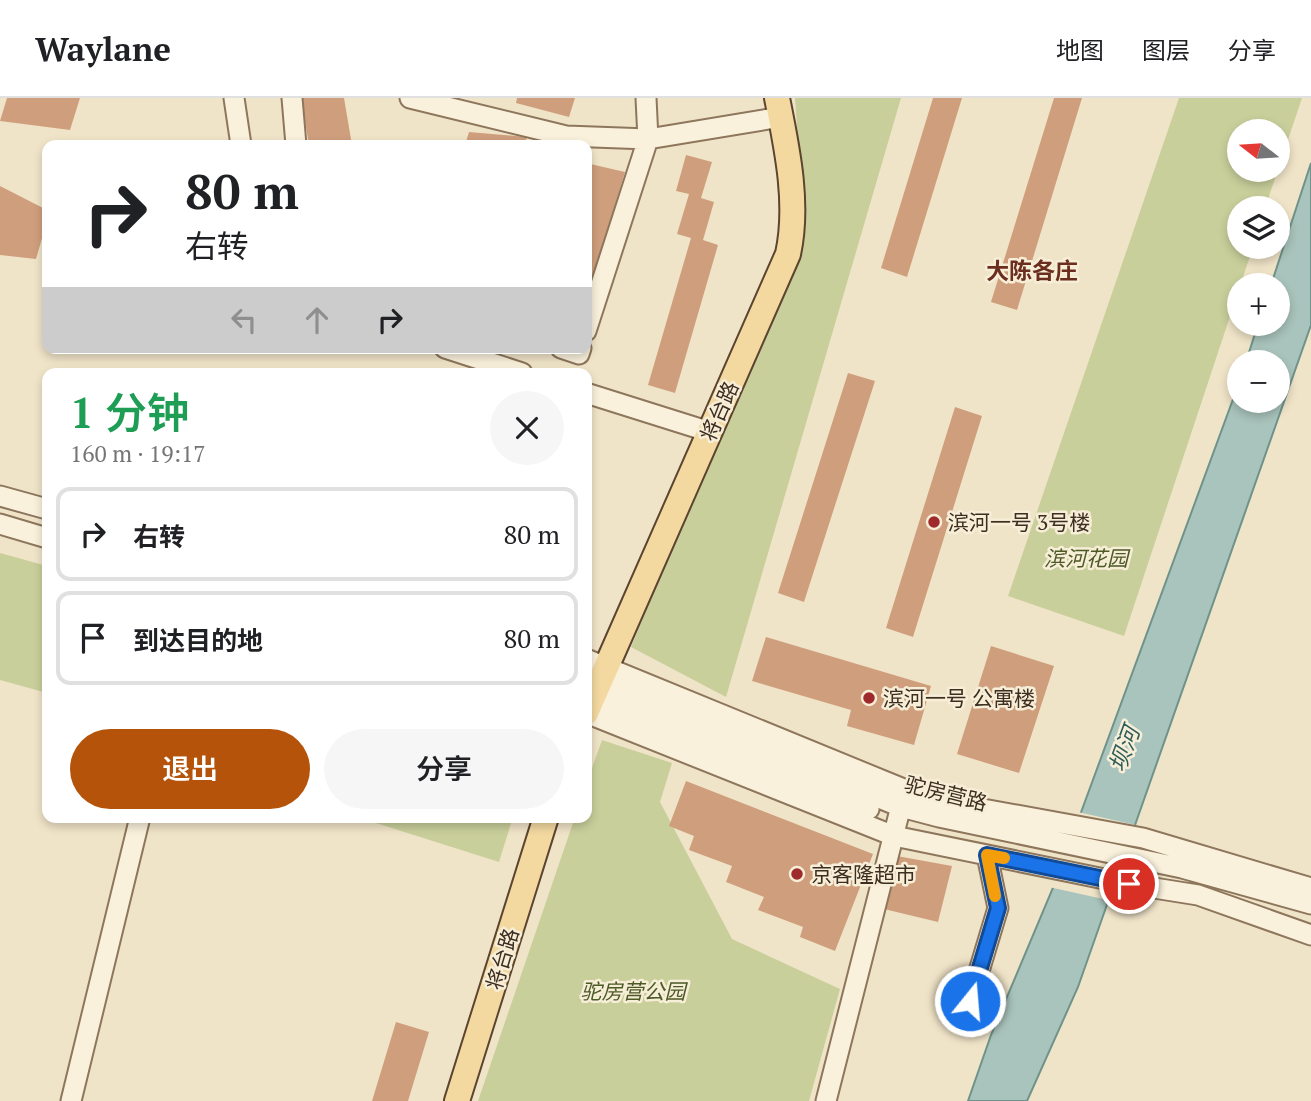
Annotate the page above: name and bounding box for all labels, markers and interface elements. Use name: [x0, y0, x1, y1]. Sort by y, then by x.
text: Waylane: [35, 27, 171, 70]
text: 地图: [1056, 34, 1104, 66]
text: 图层: [1142, 34, 1190, 66]
text: 分享: [1228, 34, 1276, 66]
north arrow: [1227, 119, 1290, 182]
map controls: [1227, 119, 1290, 413]
text: 80 m: [185, 158, 299, 223]
icon: right: [70, 168, 161, 259]
button: layers: [1227, 196, 1290, 259]
text: 右转: [185, 225, 249, 267]
district label: 大陈各庄: [986, 255, 1078, 286]
button: +: [1227, 273, 1290, 336]
icon: left: [225, 301, 263, 339]
icon: ahead: [298, 301, 336, 339]
icon: right: [371, 301, 409, 339]
button: −: [1227, 350, 1290, 413]
street label: 将台路: [693, 377, 745, 445]
text: 1 分钟: [70, 384, 189, 440]
button: close: [490, 391, 564, 465]
text: 160 m · 19:17: [70, 438, 205, 469]
place label: 滨河一号 3号楼: [948, 508, 1090, 536]
marker: 滨河一号 3号楼: [926, 514, 942, 530]
icon: right: [74, 515, 112, 553]
text: 80 m: [504, 517, 560, 551]
text: 右转: [133, 519, 185, 553]
park label: 滨河花园: [1044, 544, 1131, 572]
icon: arrive: [74, 619, 112, 657]
text: 80 m: [504, 621, 560, 655]
text: 到达目的地: [133, 623, 263, 657]
place label: 滨河一号 公寓楼: [883, 684, 1035, 712]
marker: 滨河一号 公寓楼: [861, 690, 877, 706]
water label: 坝河: [1102, 718, 1148, 776]
button: 退出: [70, 729, 310, 809]
button: 分享: [324, 729, 564, 809]
street label: 驼房营路: [902, 769, 990, 817]
pin: [1099, 854, 1159, 914]
place label: 京客隆超市: [811, 860, 916, 888]
icon: arrive: [1110, 865, 1148, 903]
marker: 京客隆超市: [789, 866, 805, 882]
street label: 将台路: [479, 925, 525, 993]
position arrow: [933, 964, 1007, 1038]
park label: 驼房营公园: [581, 977, 688, 1005]

